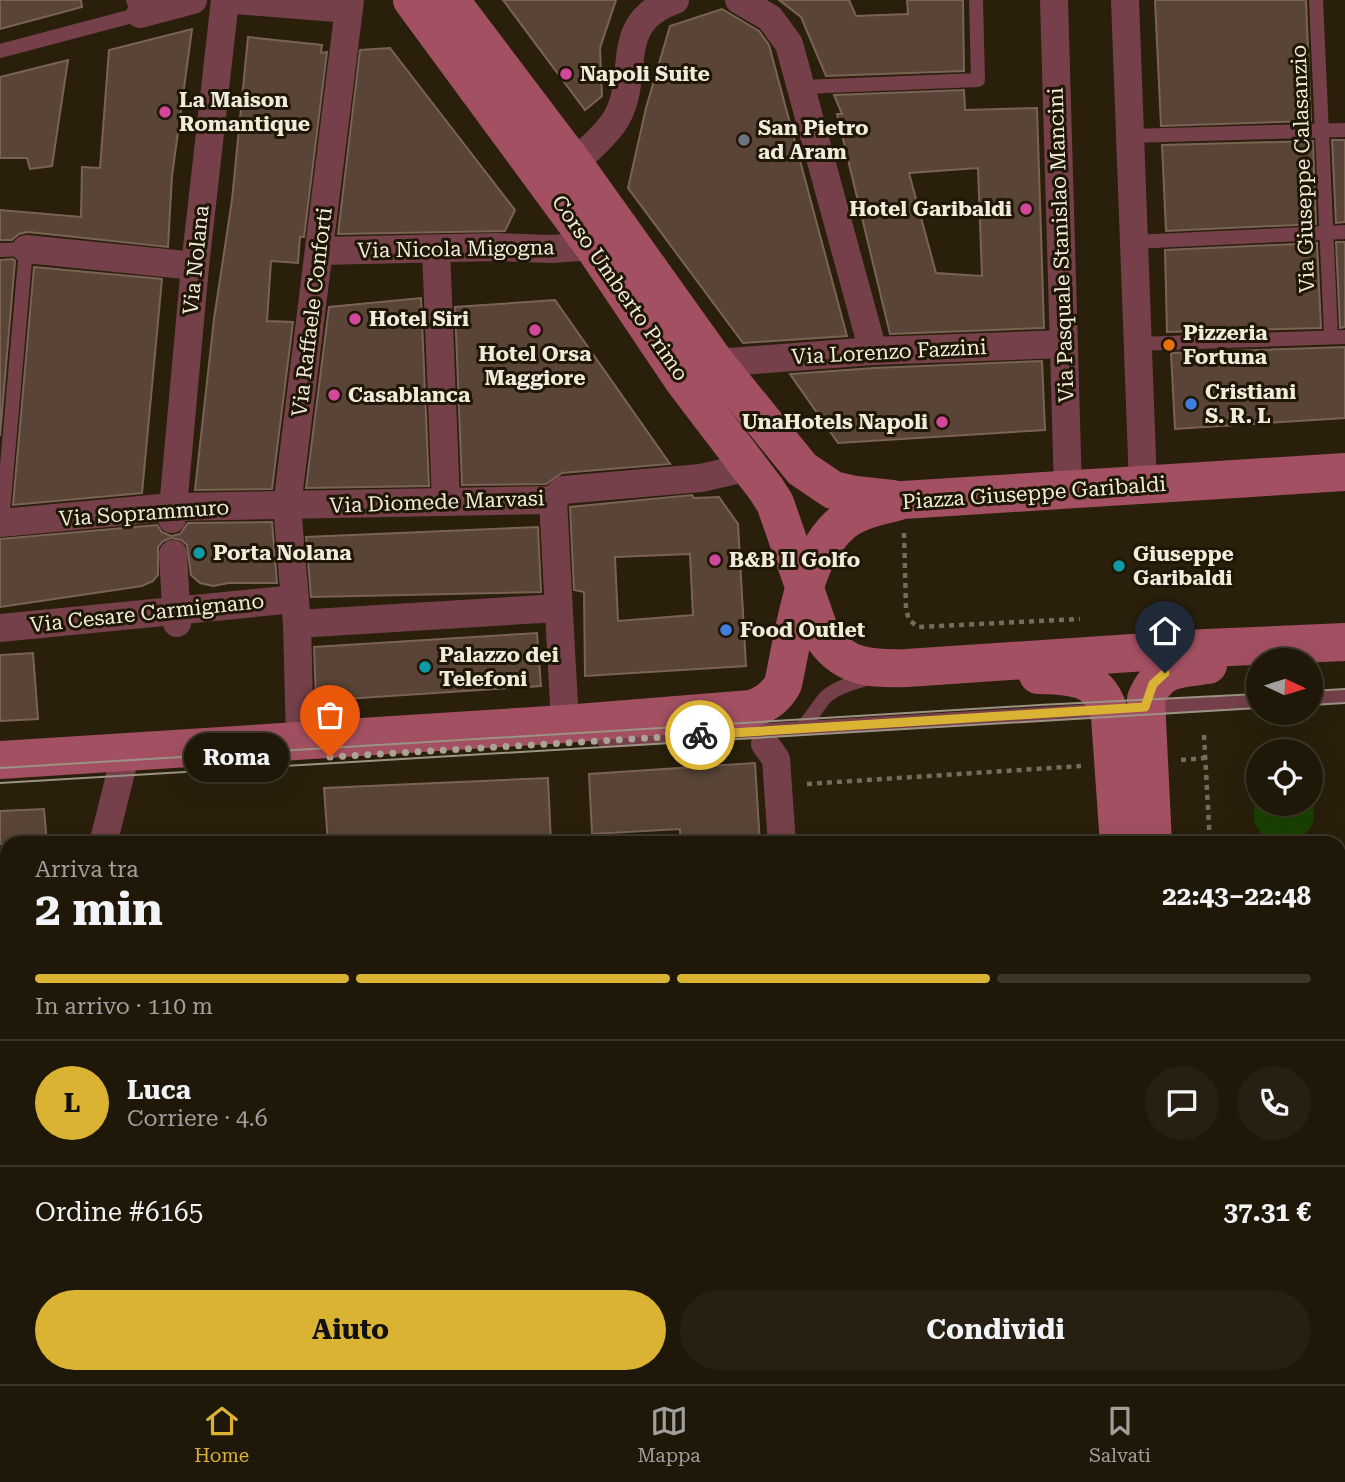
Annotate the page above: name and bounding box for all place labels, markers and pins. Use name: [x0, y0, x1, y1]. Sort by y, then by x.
place label: Napoli Suite: [580, 62, 710, 86]
marker: Napoli Suite: [558, 66, 574, 82]
place label: La Maison Romantique: [179, 88, 310, 136]
marker: La Maison Romantique: [157, 104, 173, 120]
place label: San Pietro ad Aram: [758, 116, 869, 164]
marker: San Pietro ad Aram: [736, 132, 752, 148]
place label: Hotel Garibaldi: [849, 197, 1012, 221]
marker: Hotel Garibaldi: [1018, 201, 1034, 217]
place label: Hotel Siri: [369, 307, 469, 331]
marker: Hotel Siri: [347, 311, 363, 327]
place label: Pizzeria Fortuna: [1183, 321, 1268, 369]
marker: Hotel Orsa Maggiore: [527, 322, 543, 338]
marker: Pizzeria Fortuna: [1161, 337, 1177, 353]
place label: Hotel Orsa Maggiore: [478, 342, 592, 390]
place label: Cristiani S. R. L: [1205, 380, 1296, 428]
place label: Casablanca: [348, 383, 471, 407]
marker: Casablanca: [326, 387, 342, 403]
marker: Cristiani S. R. L: [1183, 396, 1199, 412]
place label: UnaHotels Napoli: [742, 410, 928, 434]
marker: UnaHotels Napoli: [934, 414, 950, 430]
place label: Porta Nolana: [213, 541, 352, 565]
place label: Giuseppe Garibaldi: [1133, 542, 1234, 590]
marker: Porta Nolana: [191, 545, 207, 561]
place label: B&B Il Golfo: [729, 548, 860, 572]
marker: B&B Il Golfo: [707, 552, 723, 568]
marker: Giuseppe Garibaldi: [1111, 558, 1127, 574]
pin: [1135, 601, 1195, 673]
place label: Food Outlet: [740, 618, 866, 642]
marker: Food Outlet: [718, 622, 734, 638]
place label: Palazzo dei Telefoni: [439, 643, 559, 691]
marker: Palazzo dei Telefoni: [417, 659, 433, 675]
pin: [300, 685, 360, 757]
callout: Roma: [183, 732, 288, 782]

